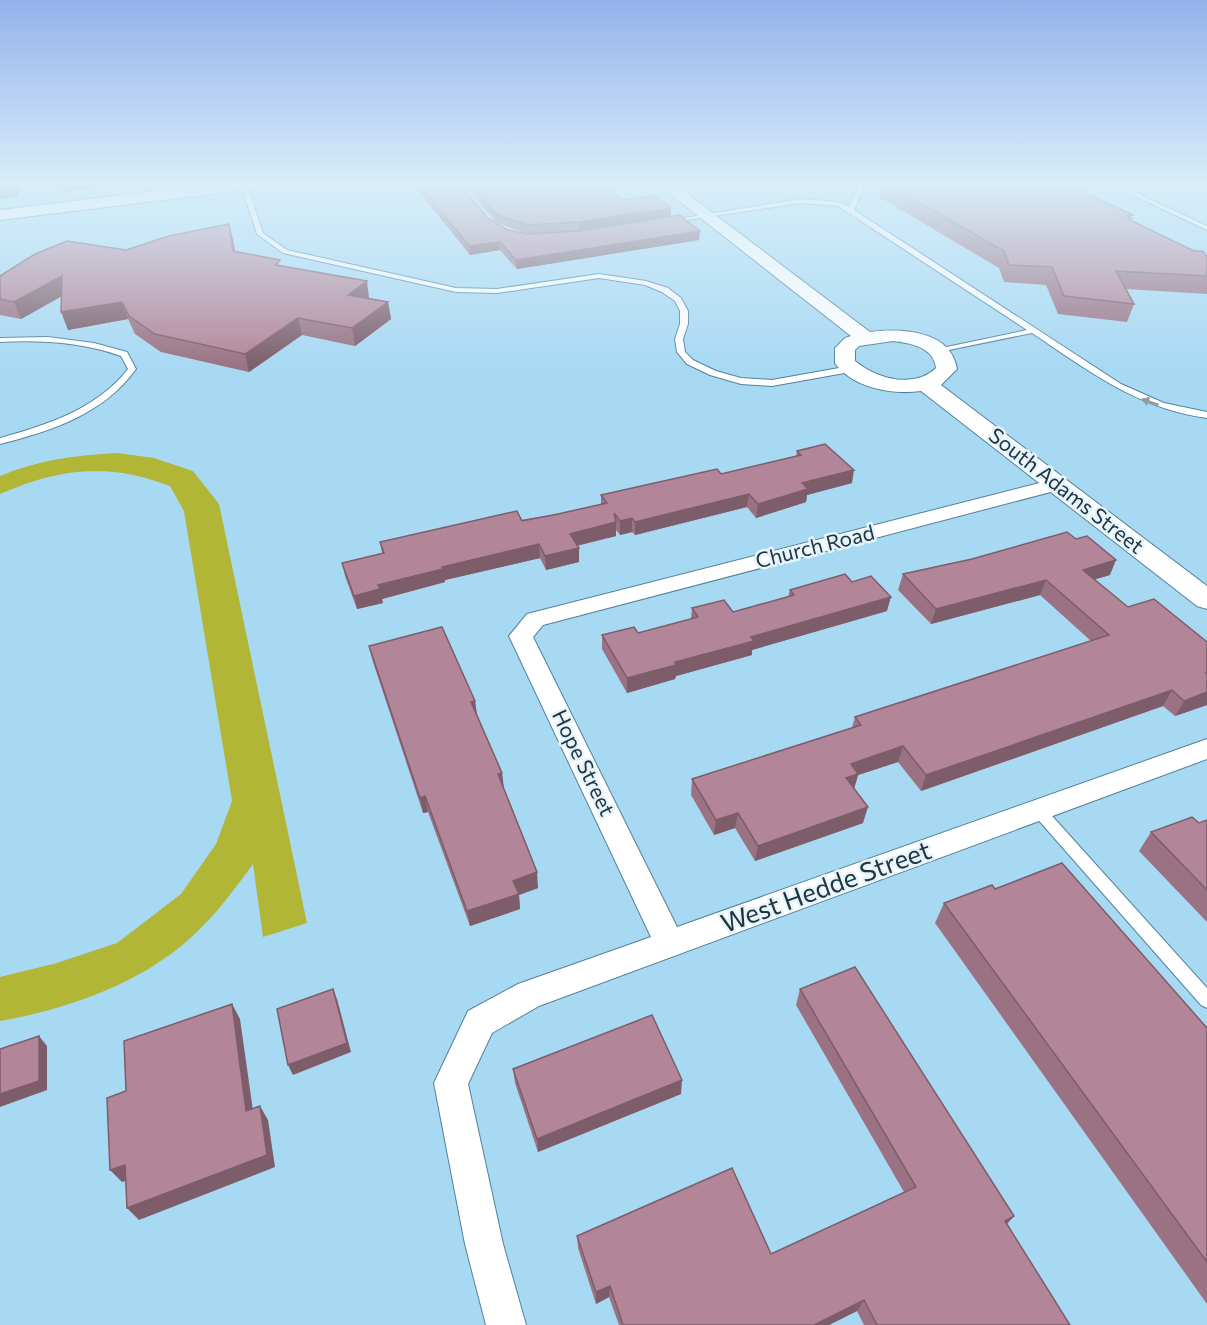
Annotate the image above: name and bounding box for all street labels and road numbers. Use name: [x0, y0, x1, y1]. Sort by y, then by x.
street label: South Adams Street: [985, 422, 1149, 558]
street label: Church Road: [753, 519, 877, 572]
street label: Hope Street: [548, 705, 621, 820]
street label: West Hedde Street: [716, 833, 935, 938]

